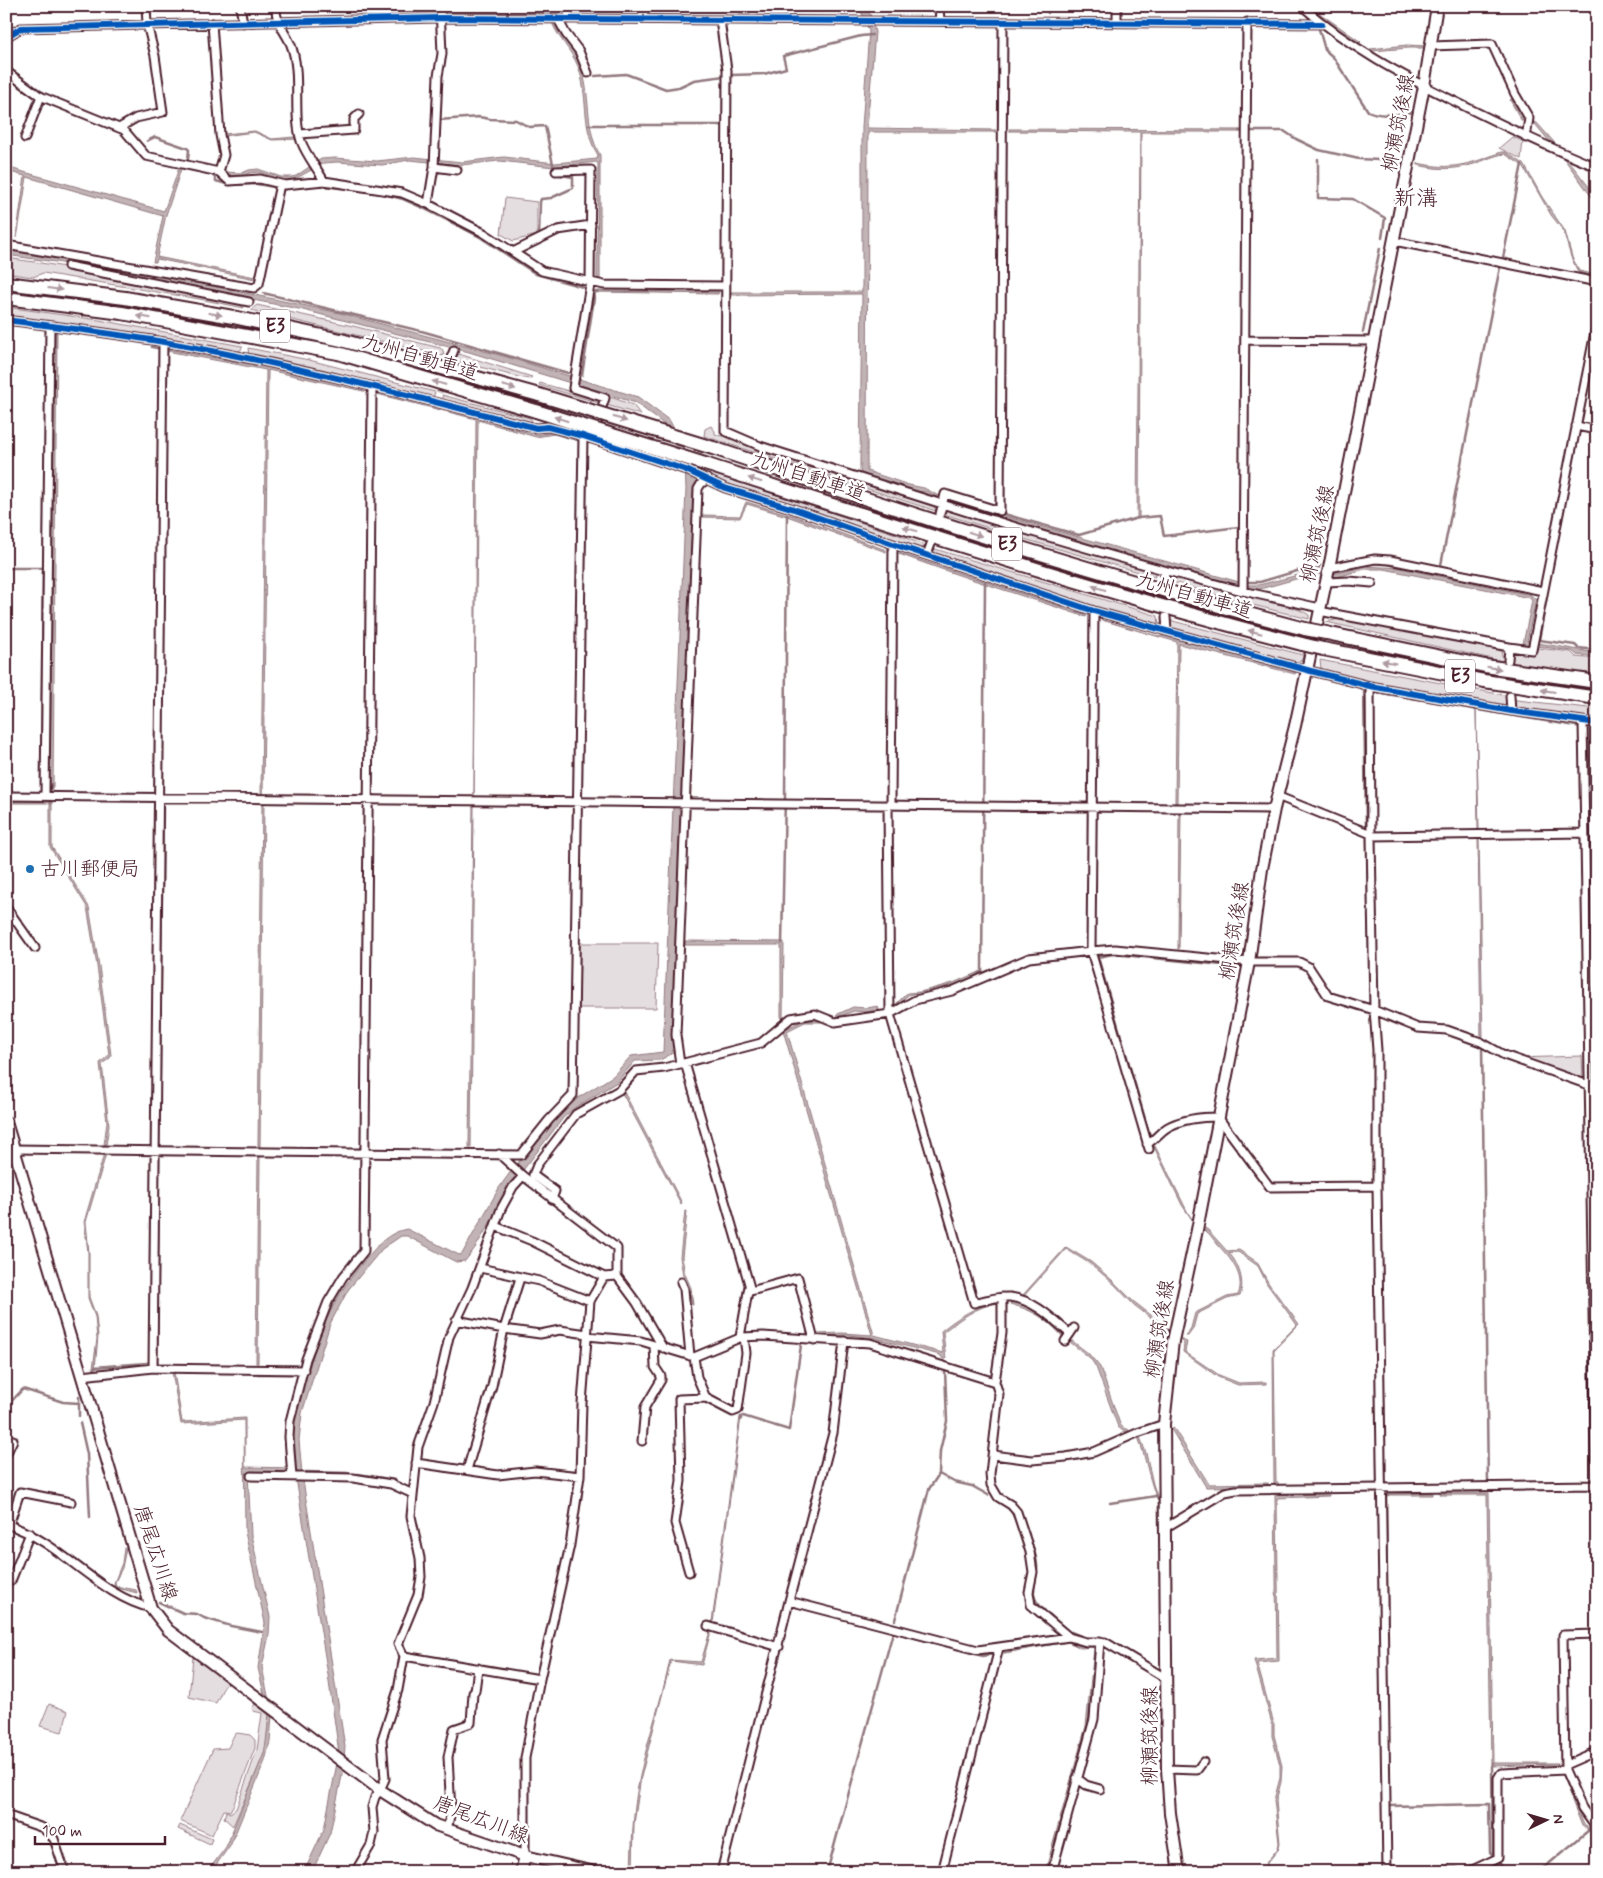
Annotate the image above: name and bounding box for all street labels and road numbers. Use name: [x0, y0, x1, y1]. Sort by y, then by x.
street label: 柳瀬筑後線: [1376, 71, 1422, 175]
road number: E3: [260, 310, 290, 342]
street label: 九州自動車道: [359, 328, 481, 388]
street label: 九州自動車道: [747, 446, 869, 508]
street label: 柳瀬筑後線: [1294, 482, 1342, 586]
road number: E3: [992, 528, 1022, 560]
street label: 九州自動車道: [1133, 566, 1255, 626]
road number: E3: [1445, 659, 1475, 692]
street label: 柳瀬筑後線: [1214, 880, 1256, 982]
street label: 柳瀬筑後線: [1139, 1278, 1181, 1380]
street label: 唐尾広川線: [127, 1501, 183, 1605]
street label: 柳瀬筑後線: [1137, 1686, 1164, 1786]
street label: 唐尾広川線: [429, 1789, 533, 1851]

